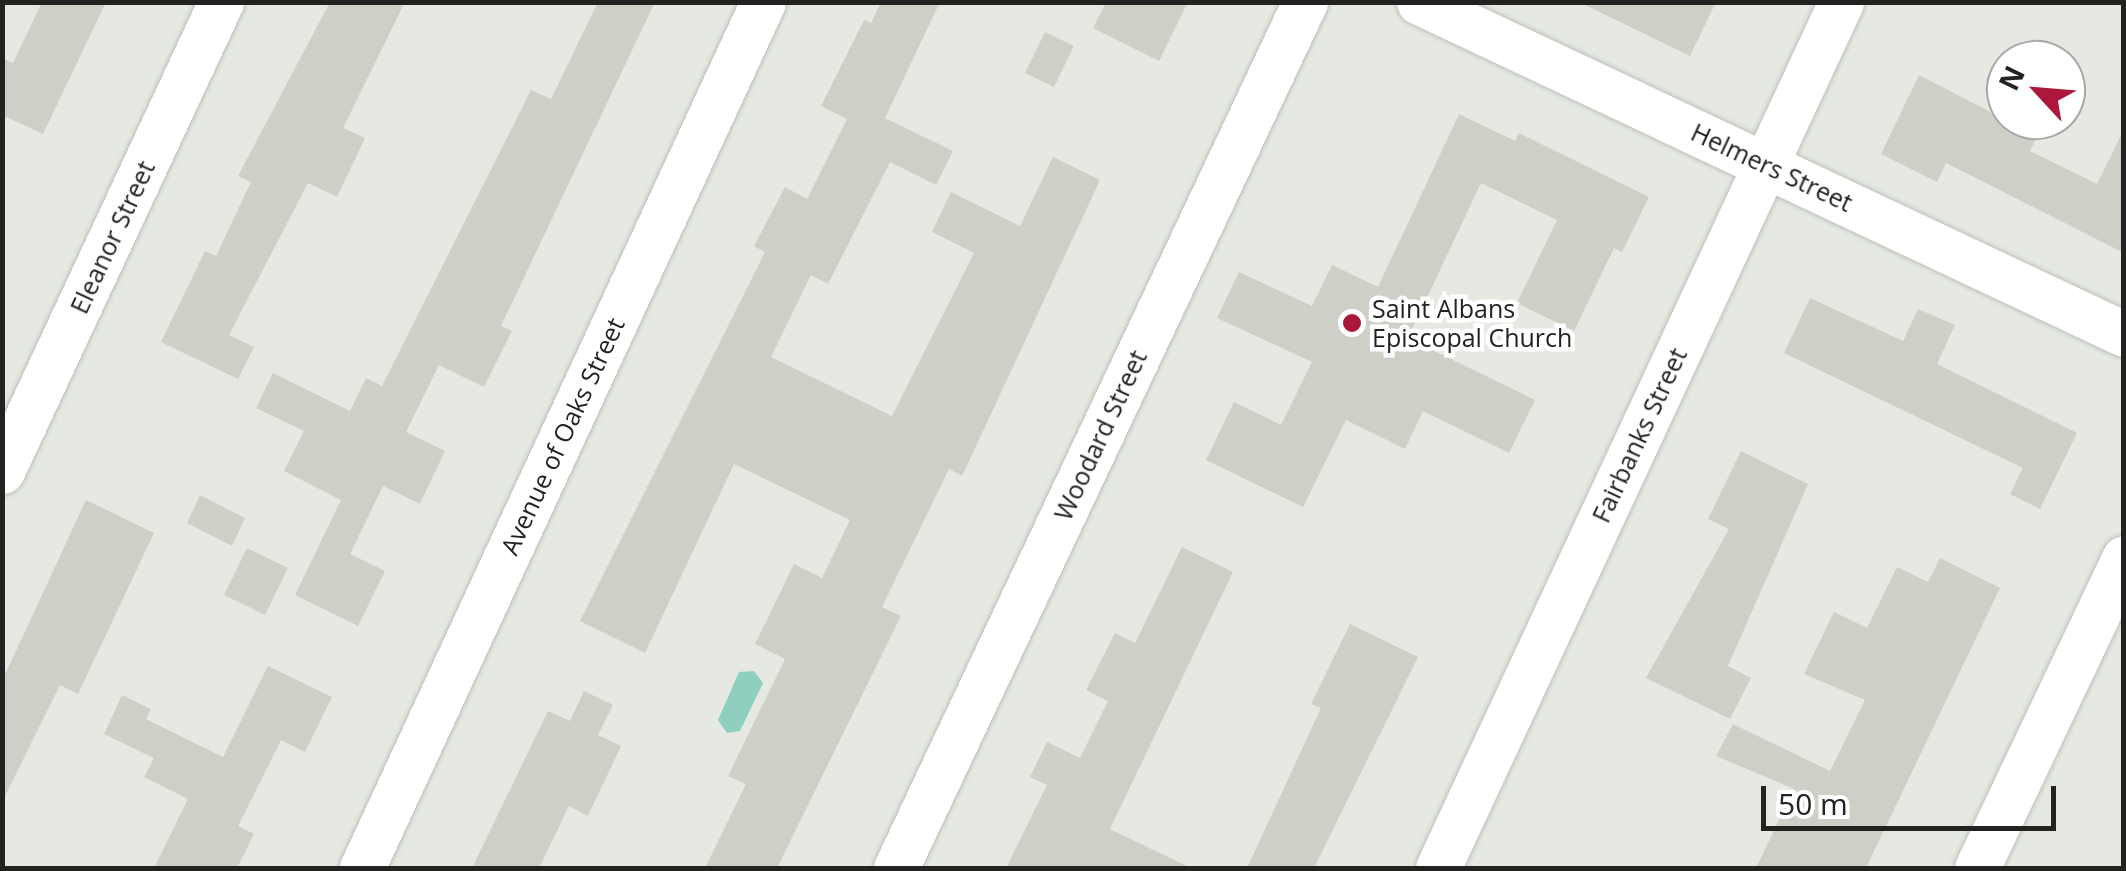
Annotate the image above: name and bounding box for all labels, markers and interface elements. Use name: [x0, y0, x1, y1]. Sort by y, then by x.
north arrow: [1986, 40, 2086, 140]
text: N: [1989, 59, 2033, 96]
street label: Helmers Street: [1687, 117, 1857, 217]
street label: Eleanor Street: [64, 156, 160, 318]
place label: Saint Albans Episcopal Church: [1372, 294, 1572, 353]
marker: Saint Albans Episcopal Church: [1341, 312, 1363, 334]
street label: Avenue of Oaks Street: [494, 313, 630, 559]
street label: Fairbanks Street: [1585, 343, 1693, 527]
street label: Woodard Street: [1047, 345, 1153, 525]
scale bar: [1766, 766, 2061, 828]
text: 50 m: [1778, 783, 1848, 824]

